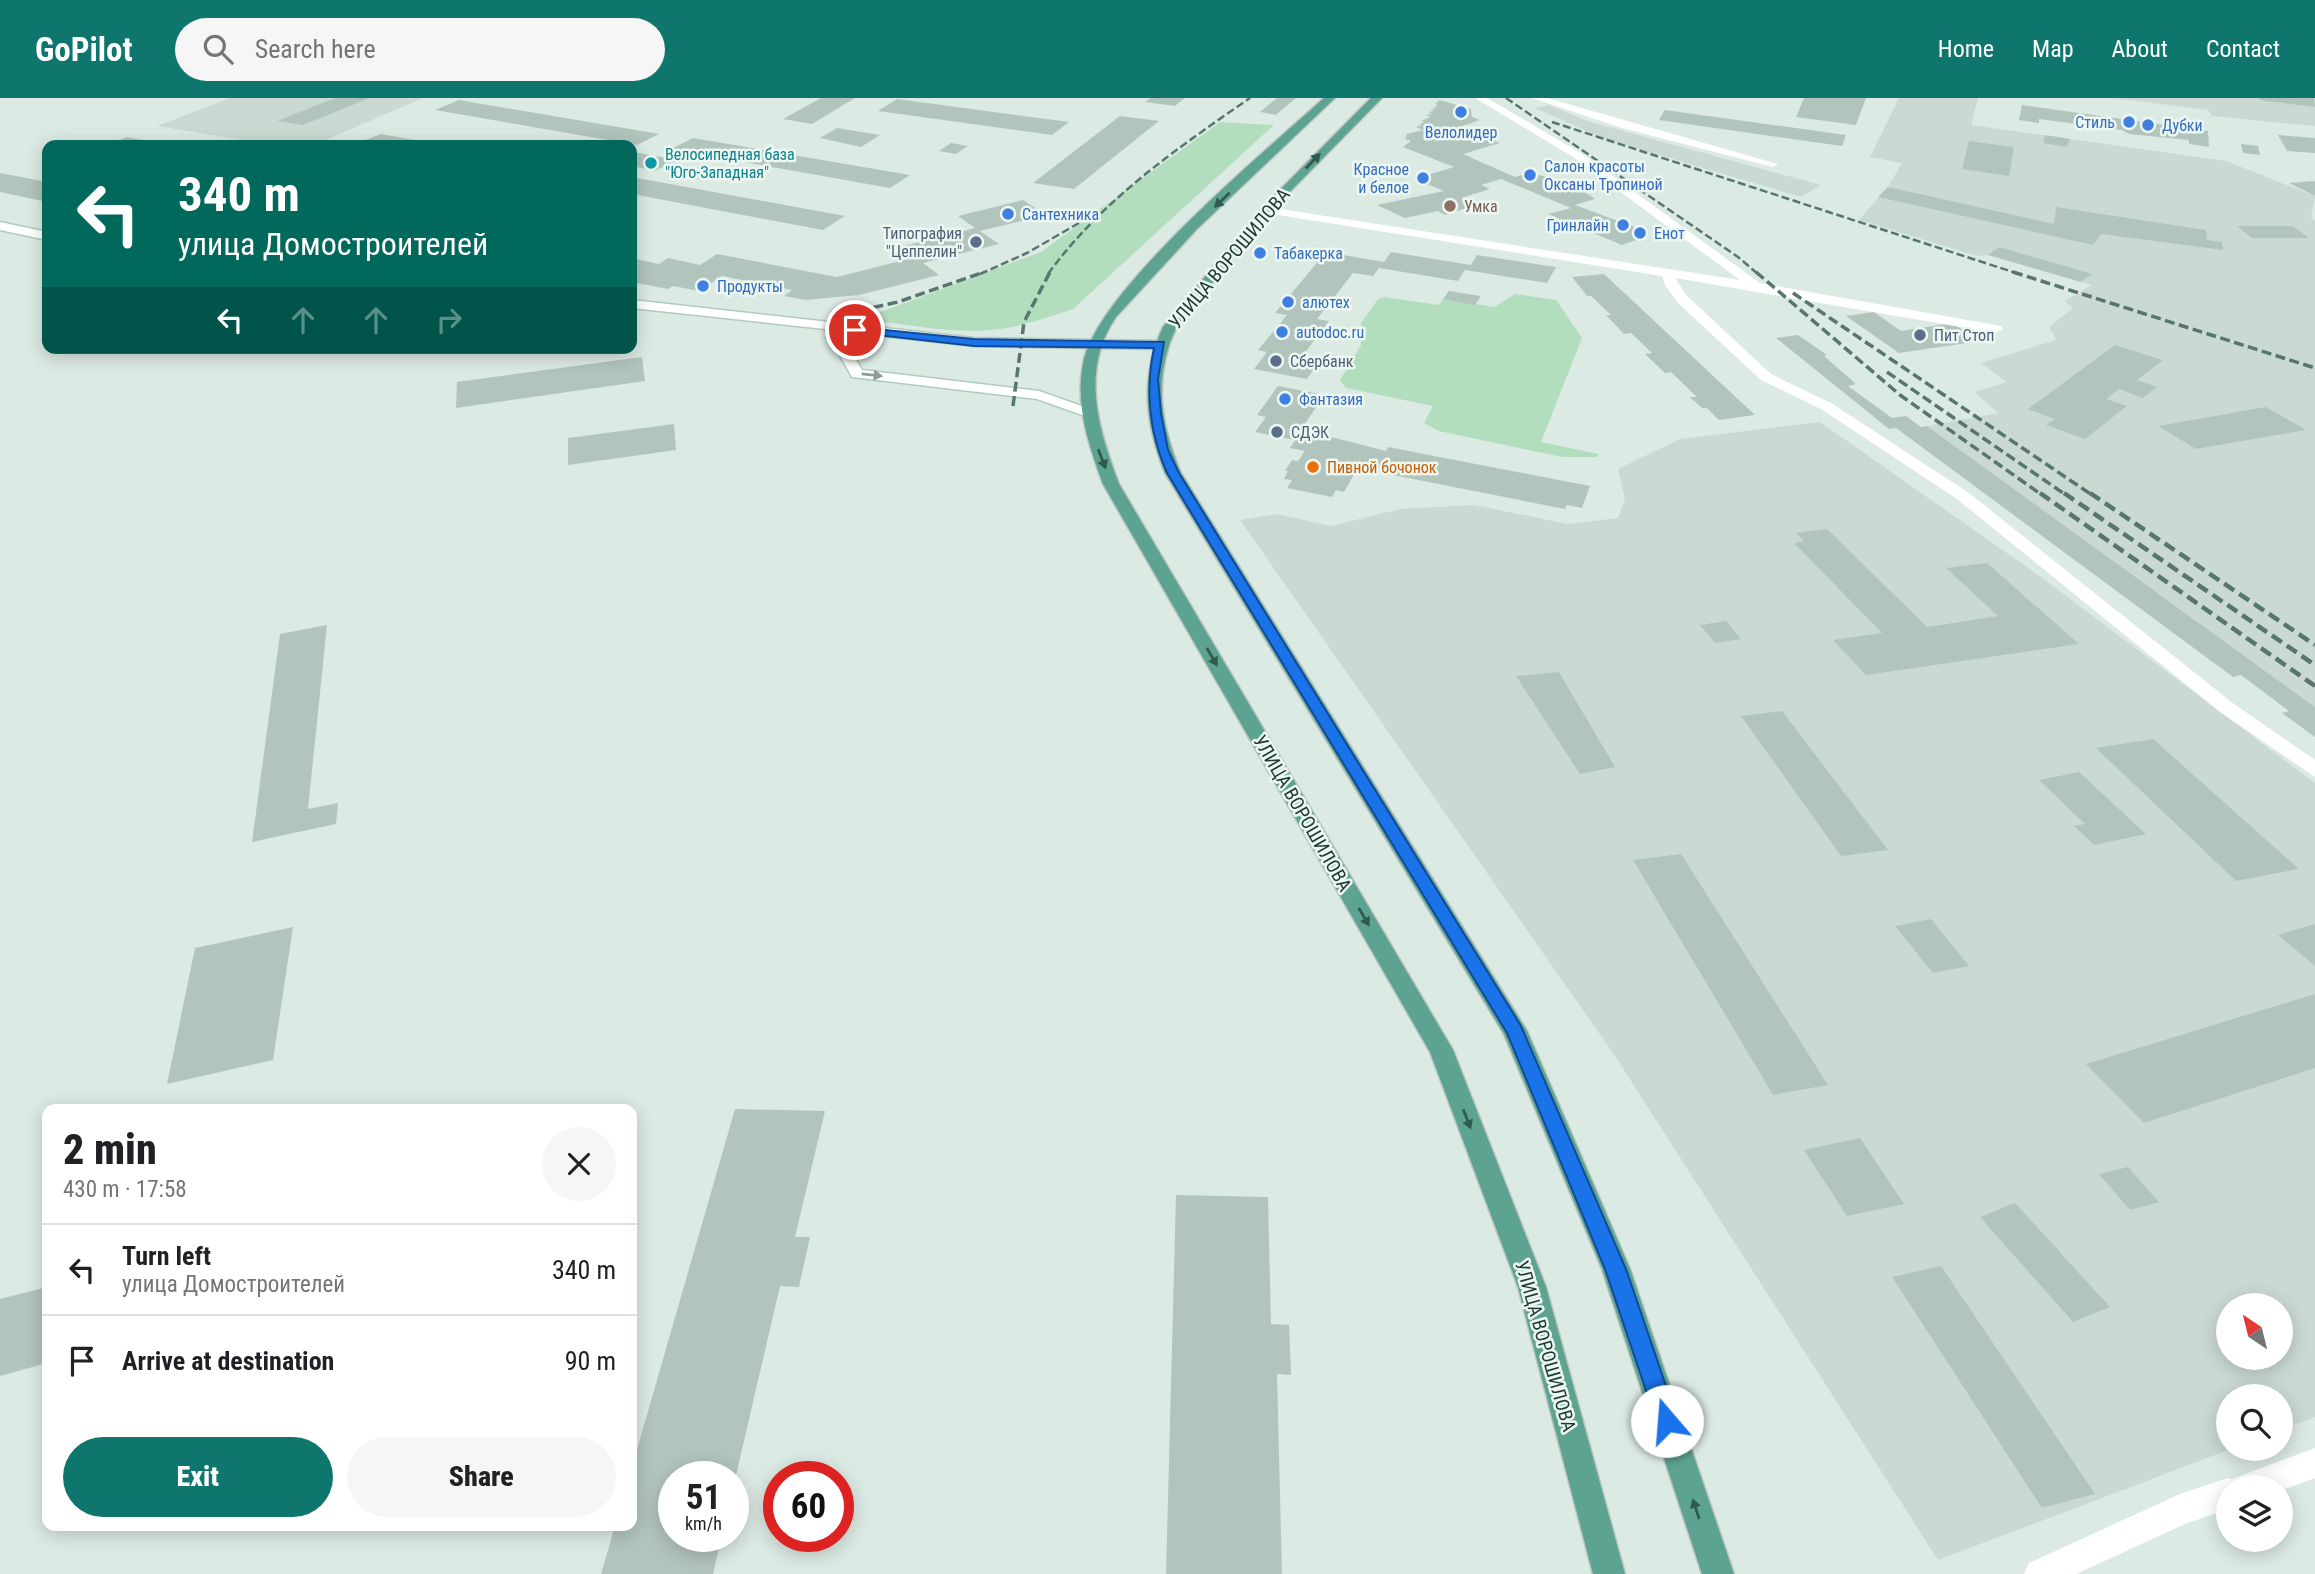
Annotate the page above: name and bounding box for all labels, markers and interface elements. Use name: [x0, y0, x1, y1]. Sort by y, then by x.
search box: [175, 18, 665, 81]
text: GoPilot: [35, 30, 133, 69]
icon: search: [199, 30, 237, 68]
text: Search here: [255, 34, 376, 64]
text: Home: [1938, 35, 1994, 63]
text: Map: [2032, 35, 2074, 63]
text: About: [2112, 35, 2168, 63]
text: Contact: [2206, 35, 2280, 63]
marker: Велолидер: [1453, 104, 1469, 120]
place label: Стиль: [2075, 113, 2115, 132]
marker: Стиль: [2121, 114, 2137, 130]
place label: Дубки: [2162, 116, 2203, 135]
marker: Дубки: [2140, 117, 2156, 133]
place label: Велолидер: [1425, 123, 1497, 142]
place label: Велосипедная база "Юго-Западная": [665, 145, 795, 182]
one-way arrow: [1305, 153, 1321, 170]
marker: Велосипедная база "Юго-Западная": [643, 155, 659, 171]
place label: Салон красоты Оксаны Тропиной: [1544, 157, 1663, 194]
place label: Красное и белое: [1354, 160, 1409, 197]
text: 340 m: [178, 166, 300, 223]
marker: Салон красоты Оксаны Тропиной: [1522, 167, 1538, 183]
icon: left: [63, 168, 154, 259]
marker: Красное и белое: [1415, 170, 1431, 186]
street label: УЛИЦА ВОРОШИЛОВА: [1164, 183, 1295, 333]
one-way arrow: [1214, 191, 1231, 207]
place label: Умка: [1464, 197, 1498, 216]
marker: Умка: [1442, 198, 1458, 214]
place label: Сантехника: [1022, 205, 1099, 224]
marker: Сантехника: [1000, 206, 1016, 222]
place label: Гринлайн: [1546, 216, 1609, 235]
marker: Гринлайн: [1615, 217, 1631, 233]
place label: Типография "Цеппелин": [883, 224, 962, 261]
place label: Енот: [1654, 224, 1685, 243]
text: улица Домостроителей: [178, 225, 488, 263]
marker: Енот: [1632, 225, 1648, 241]
marker: Типография "Цеппелин": [968, 234, 984, 250]
place label: Табакерка: [1274, 244, 1343, 263]
marker: Табакерка: [1252, 245, 1268, 261]
place label: Продукты: [717, 277, 783, 296]
marker: Продукты: [695, 278, 711, 294]
place label: алютех: [1302, 293, 1350, 312]
marker: алютех: [1280, 294, 1296, 310]
pin: [825, 300, 885, 360]
icon: left: [211, 301, 249, 339]
icon: ahead: [284, 301, 322, 339]
icon: ahead: [357, 301, 395, 339]
icon: right: [430, 301, 468, 339]
icon: arrive: [836, 311, 874, 349]
place label: autodoc.ru: [1296, 323, 1364, 342]
marker: autodoc.ru: [1274, 324, 1290, 340]
place label: Пит Стоп: [1934, 326, 1994, 345]
marker: Пит Стоп: [1912, 327, 1928, 343]
place label: Сбербанк: [1290, 352, 1354, 371]
marker: Сбербанк: [1268, 353, 1284, 369]
one-way arrow: [861, 370, 883, 381]
place label: Фантазия: [1299, 390, 1363, 409]
marker: Фантазия: [1277, 391, 1293, 407]
place label: СДЭК: [1291, 423, 1329, 442]
marker: СДЭК: [1269, 424, 1285, 440]
one-way arrow: [1096, 448, 1107, 469]
place label: Пивной бочонок: [1327, 458, 1437, 477]
marker: Пивной бочонок: [1305, 459, 1321, 475]
one-way arrow: [1206, 648, 1218, 667]
street label: УЛИЦА ВОРОШИЛОВА: [1248, 731, 1357, 896]
one-way arrow: [1357, 908, 1370, 927]
one-way arrow: [1462, 1109, 1473, 1130]
text: 2 min: [63, 1125, 157, 1174]
button: close: [542, 1127, 616, 1201]
text: 430 m · 17:58: [63, 1176, 187, 1203]
text: Turn left: [122, 1241, 211, 1271]
icon: left: [63, 1251, 101, 1289]
text: 340 m: [552, 1255, 616, 1285]
street label: УЛИЦА ВОРОШИЛОВА: [1510, 1258, 1581, 1434]
text: улица Домостроителей: [122, 1271, 345, 1298]
north arrow: [2216, 1293, 2292, 1370]
map controls: [2216, 1293, 2293, 1552]
icon: arrive: [63, 1342, 101, 1380]
text: Arrive at destination: [122, 1346, 334, 1376]
text: 90 m: [565, 1346, 616, 1376]
position arrow: [1630, 1384, 1704, 1458]
button: search: [2216, 1384, 2293, 1461]
button: Exit: [63, 1437, 333, 1517]
button: Share: [347, 1437, 616, 1517]
speed limit sign: 60: [763, 1461, 854, 1552]
button: layers: [2216, 1475, 2293, 1552]
text: 51: [686, 1477, 721, 1518]
one-way arrow: [1690, 1499, 1701, 1520]
text: km/h: [685, 1513, 722, 1534]

